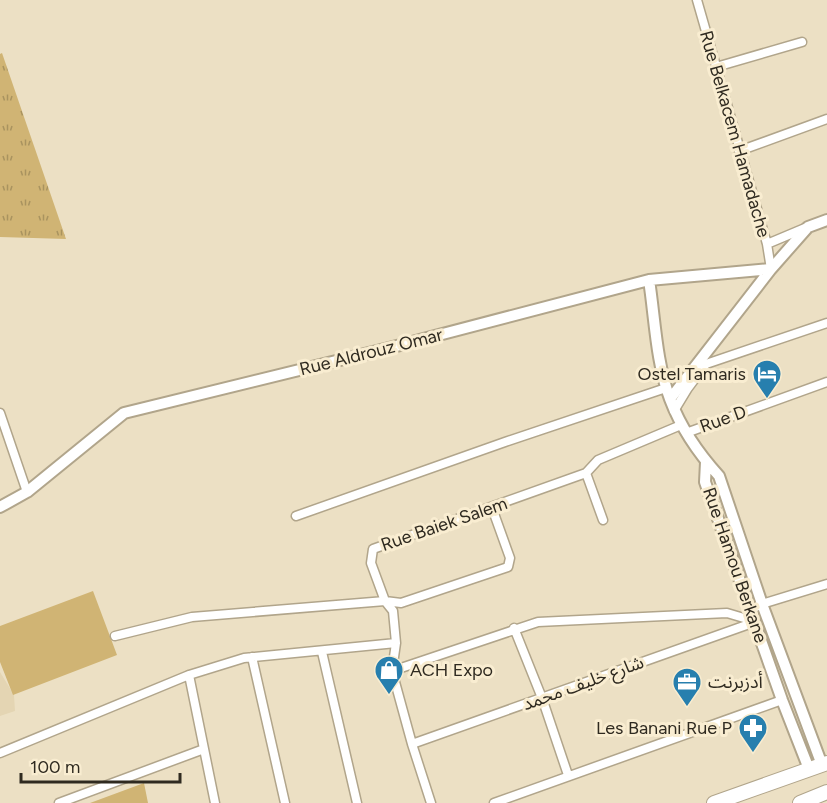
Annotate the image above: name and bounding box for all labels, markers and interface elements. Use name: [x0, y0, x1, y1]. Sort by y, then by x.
street label: Rue Belkacem Hamadache: [695, 28, 775, 240]
street label: Rue Aldrouz Omar: [297, 324, 445, 380]
hotel icon: Ostel Tamaris: [751, 358, 783, 400]
place label: Ostel Tamaris: [637, 363, 746, 385]
street label: Rue D: [697, 400, 749, 438]
street label: Rue Hamou Berkane: [698, 484, 772, 646]
street label: Rue Baiek Salem: [378, 492, 510, 556]
street label: شارع خليف محمد: [519, 651, 648, 718]
shop icon: ACH Expo: [373, 654, 405, 696]
place label: ACH Expo: [410, 659, 493, 681]
office icon: أدزبرنت: [671, 666, 703, 708]
place label: أدزبرنت: [708, 671, 763, 693]
pharmacy icon: Les Banani Rue P: [737, 712, 769, 754]
place label: Les Banani Rue P: [596, 717, 732, 739]
scale bar: [21, 746, 180, 784]
text: 100 m: [30, 756, 80, 778]

